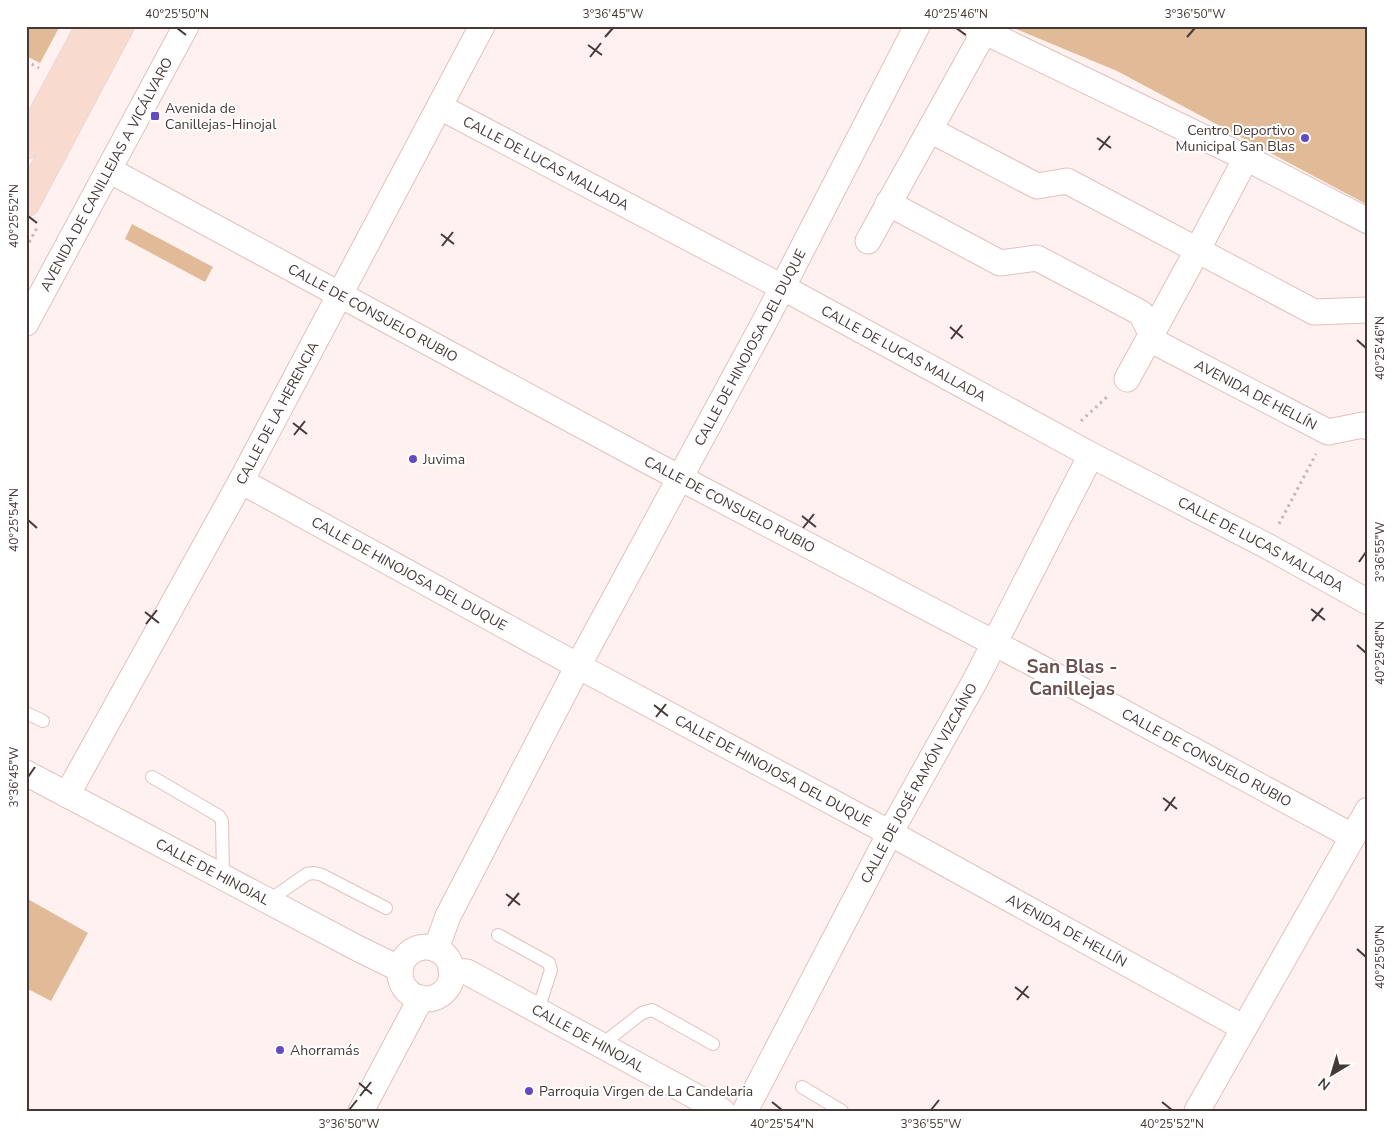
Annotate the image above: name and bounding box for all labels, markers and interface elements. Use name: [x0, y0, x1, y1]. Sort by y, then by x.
text: 40°25'50"N: [145, 6, 209, 22]
text: 3°36'45"W: [582, 6, 644, 22]
text: 40°25'46"N: [924, 6, 988, 22]
text: 3°36'50"W: [1164, 6, 1226, 22]
street label: AVENIDA DE CANILLEJAS A VICÁLVARO: [36, 54, 177, 295]
place label: Avenida de Canillejas-Hinojal: [165, 99, 277, 134]
marker: Avenida de Canillejas-Hinojal: [149, 110, 161, 122]
street label: CALLE DE LUCAS MALLADA: [460, 112, 632, 215]
place label: Centro Deportivo Municipal San Blas: [1176, 121, 1295, 156]
marker: Centro Deportivo Municipal San Blas: [1299, 132, 1311, 144]
text: 40°25'52"N: [6, 184, 22, 248]
street label: CALLE DE HINOJOSA DEL DUQUE: [690, 246, 811, 449]
street label: CALLE DE CONSUELO RUBIO: [284, 259, 461, 367]
street label: CALLE DE LUCAS MALLADA: [817, 301, 989, 406]
text: 40°25'46"N: [1372, 316, 1388, 380]
street label: CALLE DE LA HERENCIA: [232, 338, 323, 488]
street label: AVENIDA DE HELLÍN: [1191, 355, 1320, 435]
place label: Juvima: [422, 450, 465, 469]
street label: CALLE DE CONSUELO RUBIO: [641, 452, 818, 557]
marker: Juvima: [407, 453, 419, 465]
text: 40°25'54"N: [6, 488, 22, 552]
street label: CALLE DE LUCAS MALLADA: [1174, 493, 1347, 597]
street label: CALLE DE HINOJOSA DEL DUQUE: [308, 512, 510, 635]
text: 3°36'55"W: [1372, 521, 1388, 583]
text: 40°25'48"N: [1372, 621, 1388, 685]
district label: San Blas - Canillejas: [1027, 654, 1117, 702]
street label: CALLE DE JOSÉ RAMÓN VIZCAÍNO: [856, 680, 982, 887]
street label: CALLE DE CONSUELO RUBIO: [1118, 704, 1295, 812]
street label: CALLE DE HINOJOSA DEL DUQUE: [671, 711, 875, 831]
text: 3°36'45"W: [6, 746, 22, 808]
street label: CALLE DE HINOJAL: [152, 834, 273, 910]
street label: AVENIDA DE HELLÍN: [1002, 890, 1130, 972]
text: 40°25'50"N: [1372, 925, 1388, 989]
street label: CALLE DE HINOJAL: [528, 1000, 648, 1077]
place label: Ahorramás: [290, 1041, 360, 1060]
marker: Ahorramás: [274, 1044, 286, 1056]
north arrow: [1306, 1050, 1356, 1100]
text: N: [1314, 1073, 1334, 1095]
place label: Parroquia Virgen de La Candelaria: [539, 1082, 753, 1101]
marker: Parroquia Virgen de La Candelaria: [523, 1085, 535, 1097]
text: 3°36'50"W: [318, 1116, 380, 1132]
text: 40°25'54"N: [750, 1116, 814, 1132]
text: 3°36'55"W: [900, 1116, 962, 1132]
text: 40°25'52"N: [1140, 1116, 1204, 1132]

